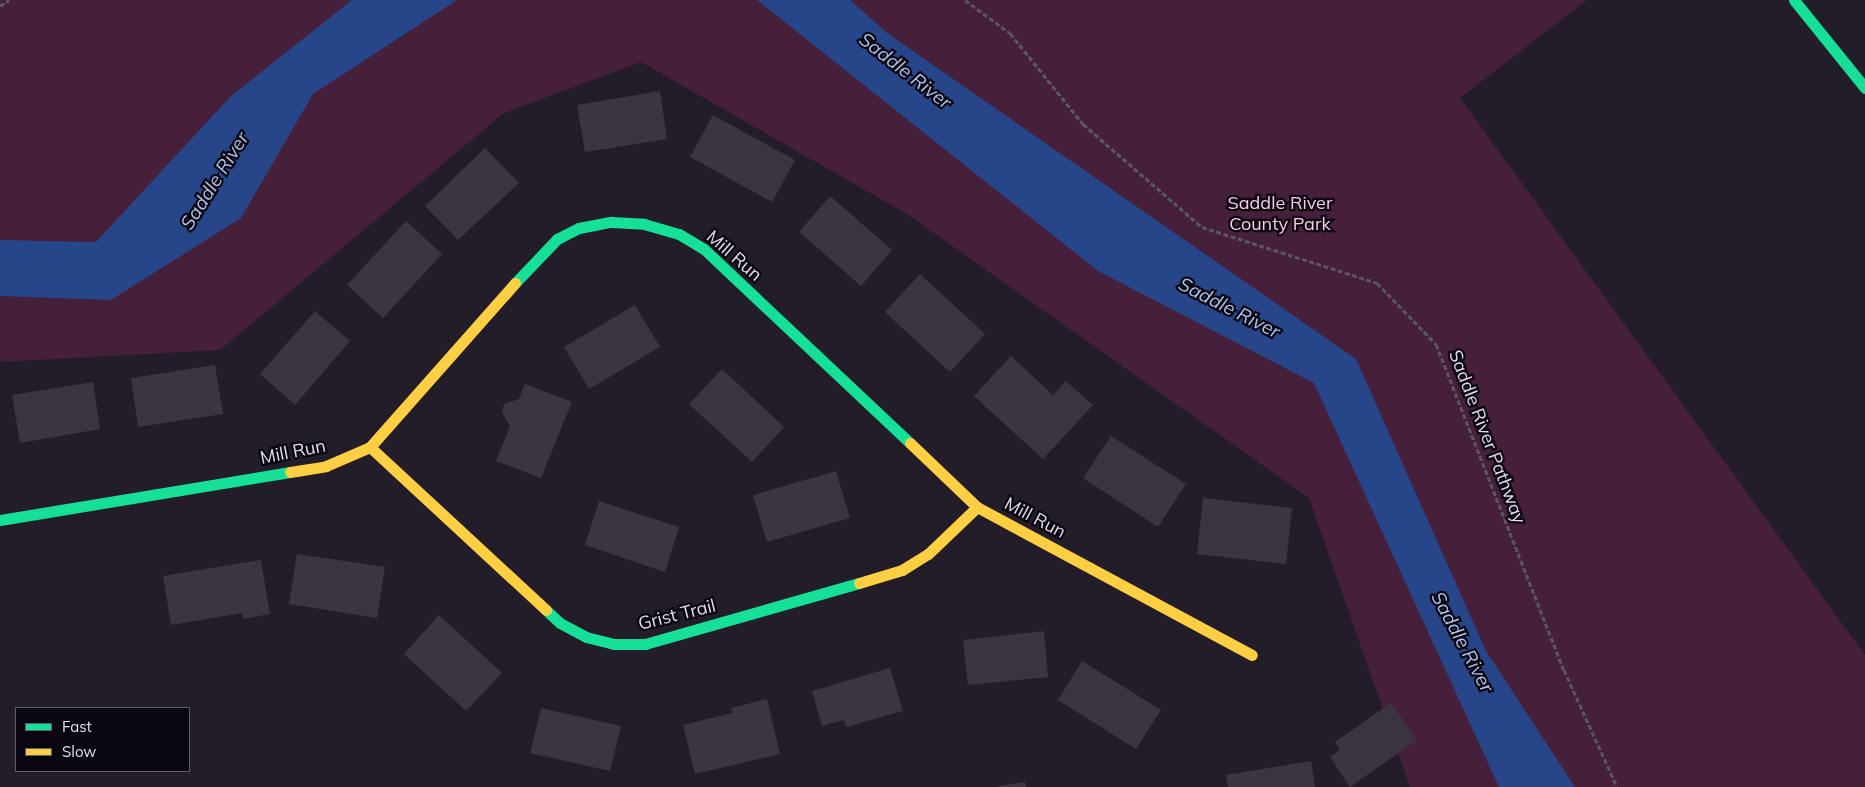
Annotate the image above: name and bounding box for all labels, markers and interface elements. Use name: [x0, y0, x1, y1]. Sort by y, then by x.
water label: Saddle River: [854, 28, 956, 114]
water label: Saddle River: [176, 128, 254, 234]
park label: Saddle River County Park: [1228, 193, 1332, 235]
street label: Mill Run: [702, 226, 766, 286]
water label: Saddle River: [1175, 273, 1283, 343]
street label: Saddle River Pathway: [1444, 347, 1530, 527]
street label: Mill Run: [258, 435, 328, 469]
street label: Mill Run: [1001, 493, 1069, 543]
water label: Saddle River: [1426, 588, 1498, 696]
street label: Grist Trail: [636, 595, 718, 635]
legend: [15, 707, 190, 772]
text: Fast: [62, 717, 92, 736]
text: Slow: [62, 742, 96, 761]

